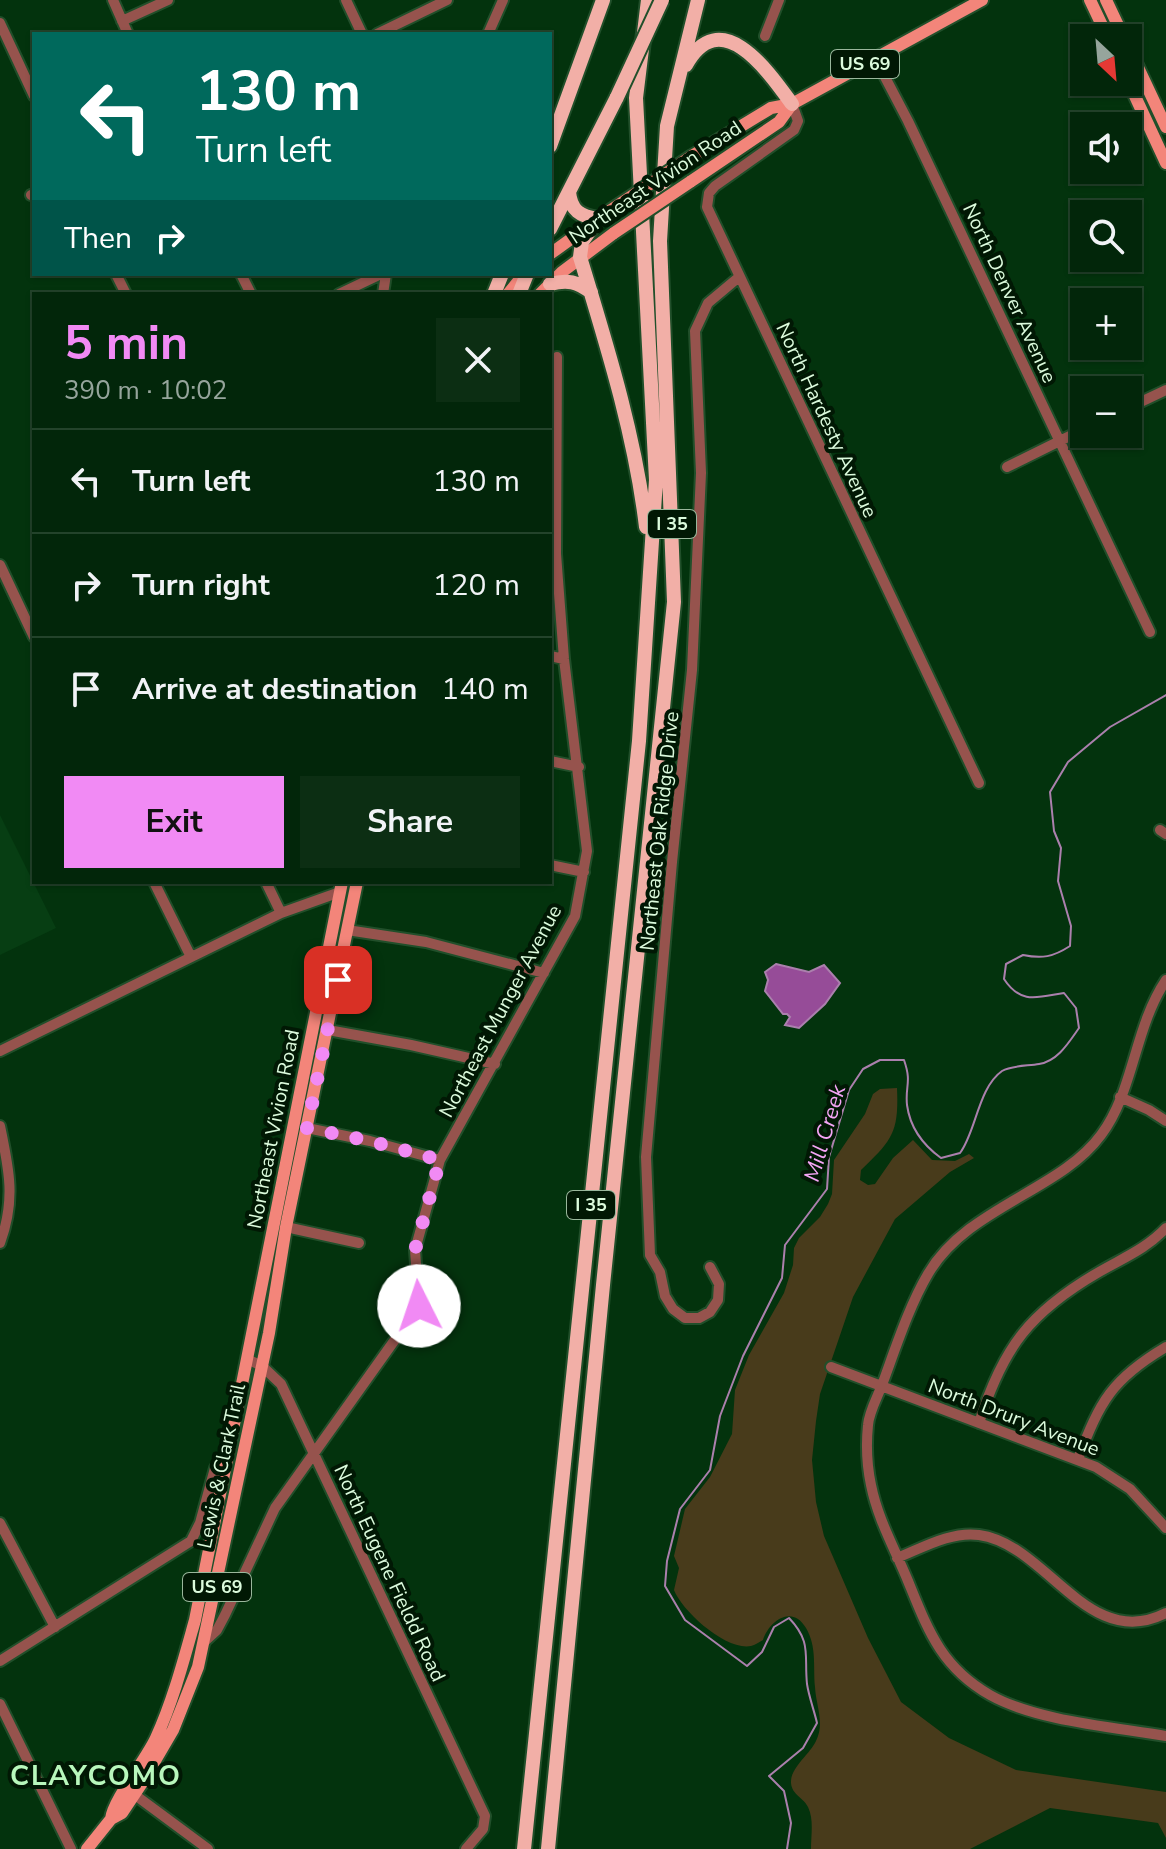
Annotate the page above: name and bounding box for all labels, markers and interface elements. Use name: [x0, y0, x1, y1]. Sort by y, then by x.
north arrow: [1070, 24, 1142, 96]
map controls: [1070, 24, 1142, 448]
road number: US 69: [831, 50, 899, 78]
text: 130 m: [196, 53, 361, 130]
icon: left: [64, 64, 168, 168]
button: sound: [1070, 112, 1142, 184]
street label: Northeast Vivion Road: [564, 115, 747, 250]
text: Turn left: [196, 126, 331, 175]
street label: North Denver Avenue: [956, 199, 1063, 387]
button: search: [1070, 200, 1142, 272]
icon: right: [148, 216, 192, 260]
text: Then: [64, 218, 132, 259]
button: +: [1070, 288, 1142, 360]
text: 5 min: [64, 310, 188, 376]
button: close: [436, 318, 520, 402]
street label: North Hardesty Avenue: [769, 318, 884, 522]
text: 390 m · 10:02: [64, 373, 227, 408]
button: −: [1070, 376, 1142, 448]
icon: left: [64, 459, 108, 503]
text: Turn left: [132, 461, 250, 502]
text: 130 m: [433, 461, 520, 502]
road number: I 35: [648, 510, 696, 538]
icon: right: [64, 563, 108, 607]
text: Turn right: [132, 565, 270, 606]
text: 120 m: [433, 565, 520, 606]
icon: arrive: [64, 667, 108, 711]
text: Arrive at destination: [132, 669, 417, 710]
text: 140 m: [441, 669, 529, 710]
street label: Northeast Oak Ridge Drive: [633, 710, 685, 952]
button: Exit: [64, 776, 284, 868]
button: Share: [300, 776, 520, 868]
street label: Northeast Munger Avenue: [433, 900, 568, 1122]
pin: [304, 946, 372, 1014]
icon: arrive: [316, 958, 360, 1002]
street label: Northeast Vivion Road: [241, 1027, 306, 1231]
water label: Mill Creek: [797, 1080, 853, 1185]
road number: I 35: [567, 1191, 615, 1219]
position arrow: [377, 1264, 461, 1348]
street label: North Drury Avenue: [924, 1372, 1103, 1463]
street label: Lewis & Clark Trail: [191, 1381, 252, 1551]
street label: North Eugene Fieldd Road: [327, 1460, 452, 1686]
road number: US 69: [183, 1573, 251, 1601]
district label: CLAYCOMO: [10, 1757, 182, 1795]

